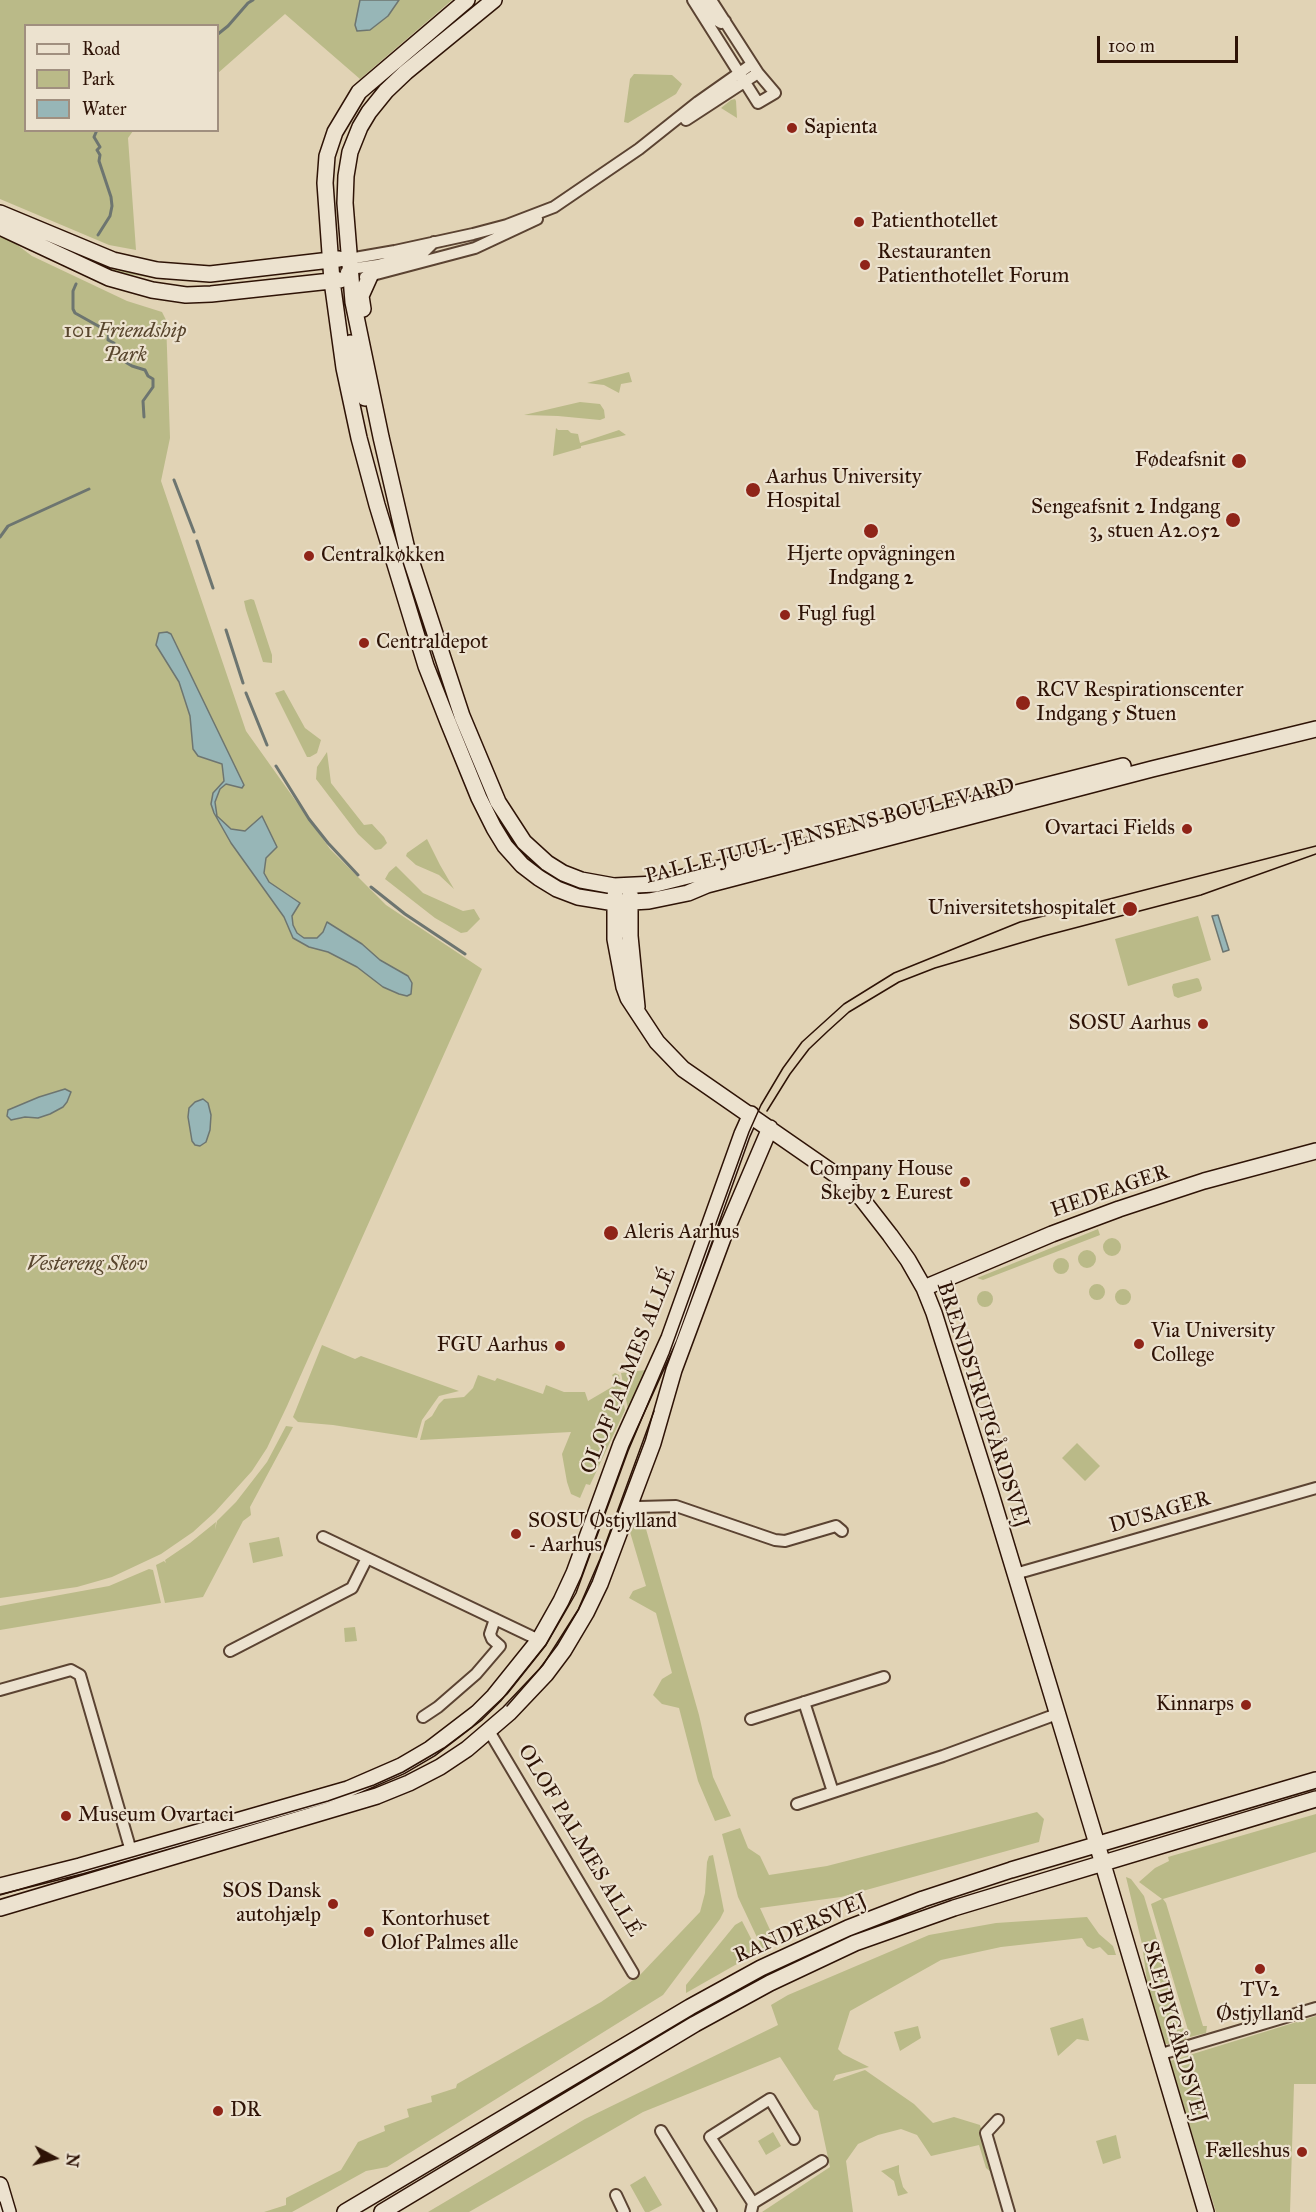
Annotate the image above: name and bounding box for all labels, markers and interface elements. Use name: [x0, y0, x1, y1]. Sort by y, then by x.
legend: [24, 24, 219, 132]
scale bar: [1100, 24, 1241, 62]
text: 100 m: [1108, 35, 1155, 57]
text: Road: [82, 38, 120, 60]
text: Park: [82, 68, 115, 90]
text: Water: [82, 98, 126, 120]
place label: Sapienta: [804, 115, 877, 141]
marker: Sapienta: [785, 121, 799, 135]
place label: Patienthotellet: [871, 209, 998, 235]
marker: Patienthotellet: [852, 215, 866, 229]
place label: Restauranten Patienthotellet Forum: [877, 240, 1069, 290]
marker: Restauranten Patienthotellet Forum: [858, 258, 872, 272]
park label: 101 Friendship Park: [64, 319, 186, 369]
place label: Fødeafsnit: [1135, 448, 1226, 474]
marker: Fødeafsnit: [1230, 452, 1248, 470]
place label: Aarhus University Hospital: [766, 465, 922, 515]
marker: Aarhus University Hospital: [744, 481, 762, 499]
place label: Sengeafsnit 2 Indgang 3, stuen A2.052: [1031, 495, 1220, 545]
marker: Sengeafsnit 2 Indgang 3, stuen A2.052: [1224, 511, 1242, 529]
marker: Hjerte opvågningen Indgang 2: [862, 522, 880, 540]
place label: Hjerte opvågningen Indgang 2: [787, 542, 955, 592]
place label: Centralkøkken: [321, 543, 445, 569]
marker: Centralkøkken: [302, 549, 316, 563]
place label: Fugl fugl: [797, 602, 875, 628]
marker: Fugl fugl: [778, 608, 792, 622]
place label: Centraldepot: [376, 630, 488, 656]
marker: Centraldepot: [357, 636, 371, 650]
place label: RCV Respirationscenter Indgang 5 Stuen: [1036, 678, 1244, 728]
marker: RCV Respirationscenter Indgang 5 Stuen: [1014, 694, 1032, 712]
street label: PALLE JUUL-JENSENS BOULEVARD: [643, 774, 1017, 890]
place label: Ovartaci Fields: [1045, 816, 1175, 842]
marker: Ovartaci Fields: [1180, 822, 1194, 836]
place label: Universitetshospitalet: [928, 896, 1116, 922]
marker: Universitetshospitalet: [1121, 900, 1139, 918]
place label: SOSU Aarhus: [1069, 1011, 1191, 1037]
marker: SOSU Aarhus: [1196, 1017, 1210, 1031]
place label: Company House Skejby 2 Eurest: [809, 1157, 953, 1207]
street label: HEDEAGER: [1048, 1160, 1172, 1224]
marker: Company House Skejby 2 Eurest: [958, 1175, 972, 1189]
place label: Aleris Aarhus: [624, 1220, 739, 1246]
marker: Aleris Aarhus: [602, 1224, 620, 1242]
park label: Vestereng Skov: [26, 1252, 148, 1278]
street label: OLOF PALMES ALLÉ: [576, 1264, 682, 1478]
street label: BRENDSTRUPGÅRDSVEJ: [930, 1278, 1034, 1532]
place label: Via University College: [1151, 1319, 1275, 1369]
place label: FGU Aarhus: [437, 1333, 548, 1359]
marker: Via University College: [1132, 1337, 1146, 1351]
marker: FGU Aarhus: [553, 1339, 567, 1353]
street label: DUSAGER: [1107, 1487, 1213, 1539]
place label: SOSU Østjylland - Aarhus: [528, 1509, 677, 1559]
marker: SOSU Østjylland - Aarhus: [509, 1527, 523, 1541]
place label: Kinnarps: [1156, 1692, 1234, 1718]
marker: Kinnarps: [1239, 1698, 1253, 1712]
street label: OLOF PALMES ALLÉ: [512, 1740, 646, 1942]
place label: Museum Ovartaci: [78, 1803, 234, 1829]
marker: Museum Ovartaci: [59, 1809, 73, 1823]
place label: SOS Dansk autohjælp: [222, 1879, 321, 1929]
street label: RANDERSVEJ: [731, 1888, 871, 1970]
marker: SOS Dansk autohjælp: [326, 1897, 340, 1911]
place label: Kontorhuset Olof Palmes alle: [381, 1907, 518, 1957]
marker: Kontorhuset Olof Palmes alle: [362, 1925, 376, 1939]
street label: SKEJBYGÅRDSVEJ: [1136, 1938, 1212, 2126]
marker: TV2 Østjylland: [1253, 1962, 1267, 1976]
place label: TV2 Østjylland: [1216, 1978, 1304, 2028]
place label: DR: [230, 2098, 261, 2124]
marker: DR: [211, 2104, 225, 2118]
north arrow: [24, 2128, 84, 2188]
place label: Fælleshus: [1205, 2139, 1290, 2165]
marker: Fælleshus: [1295, 2145, 1309, 2159]
text: N: [62, 2152, 83, 2168]

